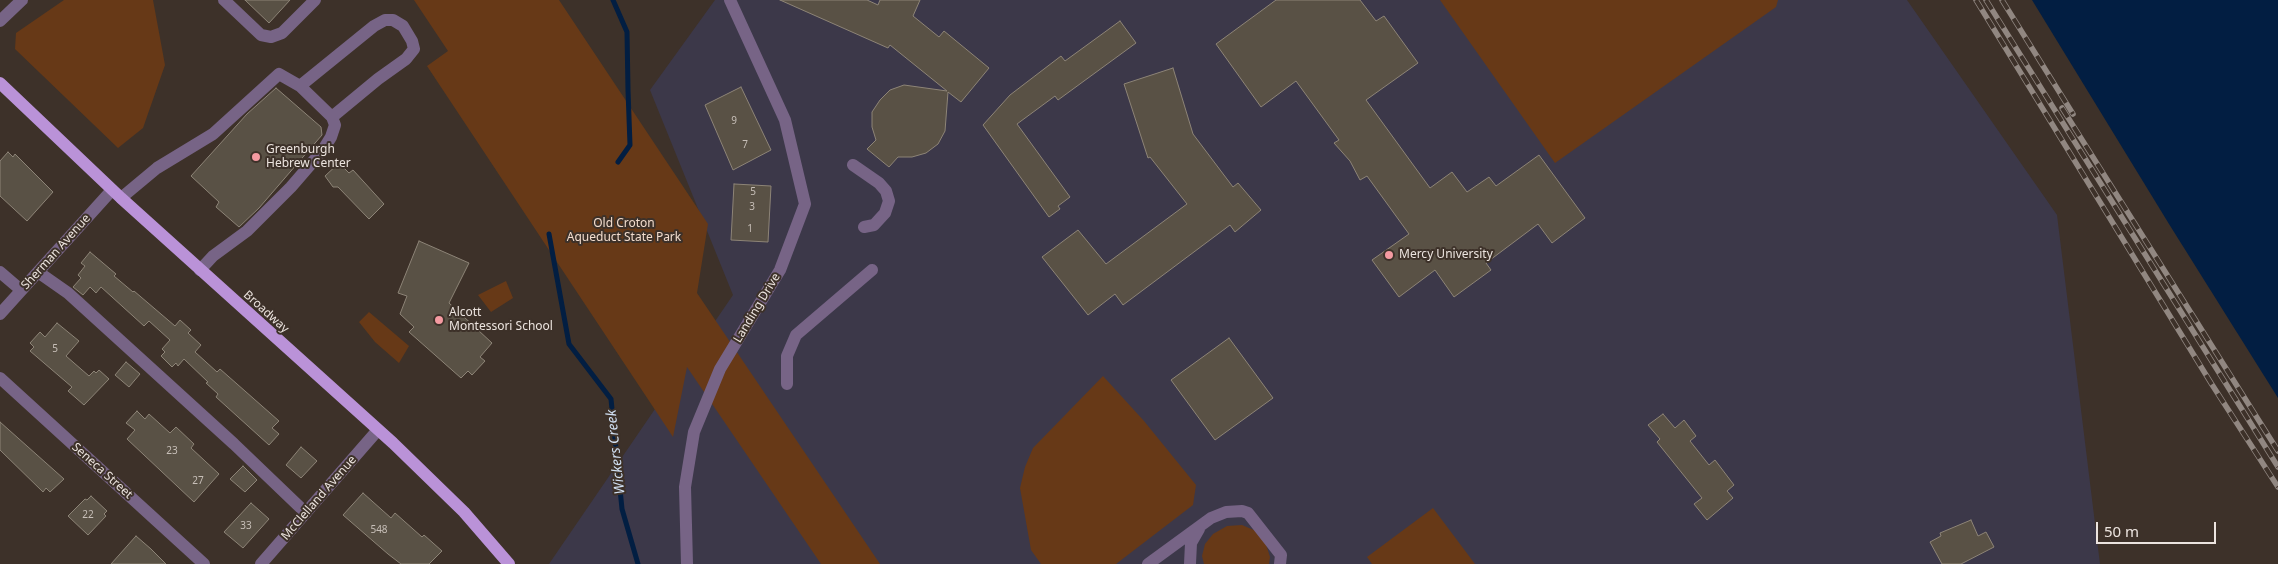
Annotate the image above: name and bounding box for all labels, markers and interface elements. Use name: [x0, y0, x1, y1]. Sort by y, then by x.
house number: 9: [731, 115, 737, 127]
house number: 7: [742, 139, 748, 151]
place label: Greenburgh Hebrew Center: [266, 143, 351, 171]
marker: Greenburgh Hebrew Center: [250, 151, 262, 163]
house number: 5: [750, 186, 756, 198]
house number: 3: [749, 201, 755, 213]
street label: Sherman Avenue: [18, 211, 94, 293]
park label: Old Croton Aqueduct State Park: [567, 217, 681, 245]
house number: 1: [747, 223, 753, 235]
place label: Mercy University: [1399, 248, 1493, 262]
marker: Mercy University: [1383, 249, 1395, 261]
street label: Landing Drive: [731, 271, 783, 345]
street label: Broadway: [240, 288, 292, 336]
place label: Alcott Montessori School: [449, 306, 553, 334]
marker: Alcott Montessori School: [433, 314, 445, 326]
house number: 5: [52, 343, 58, 355]
water label: Wickers Creek: [603, 409, 629, 495]
street label: Seneca Street: [69, 440, 135, 502]
house number: 23: [166, 445, 178, 457]
street label: McClelland Avenue: [278, 453, 360, 543]
house number: 27: [192, 475, 204, 487]
house number: 22: [82, 509, 94, 521]
scale bar: [2098, 512, 2218, 544]
house number: 33: [240, 520, 252, 532]
text: 50 m: [2104, 521, 2139, 541]
house number: 548: [370, 524, 388, 536]

